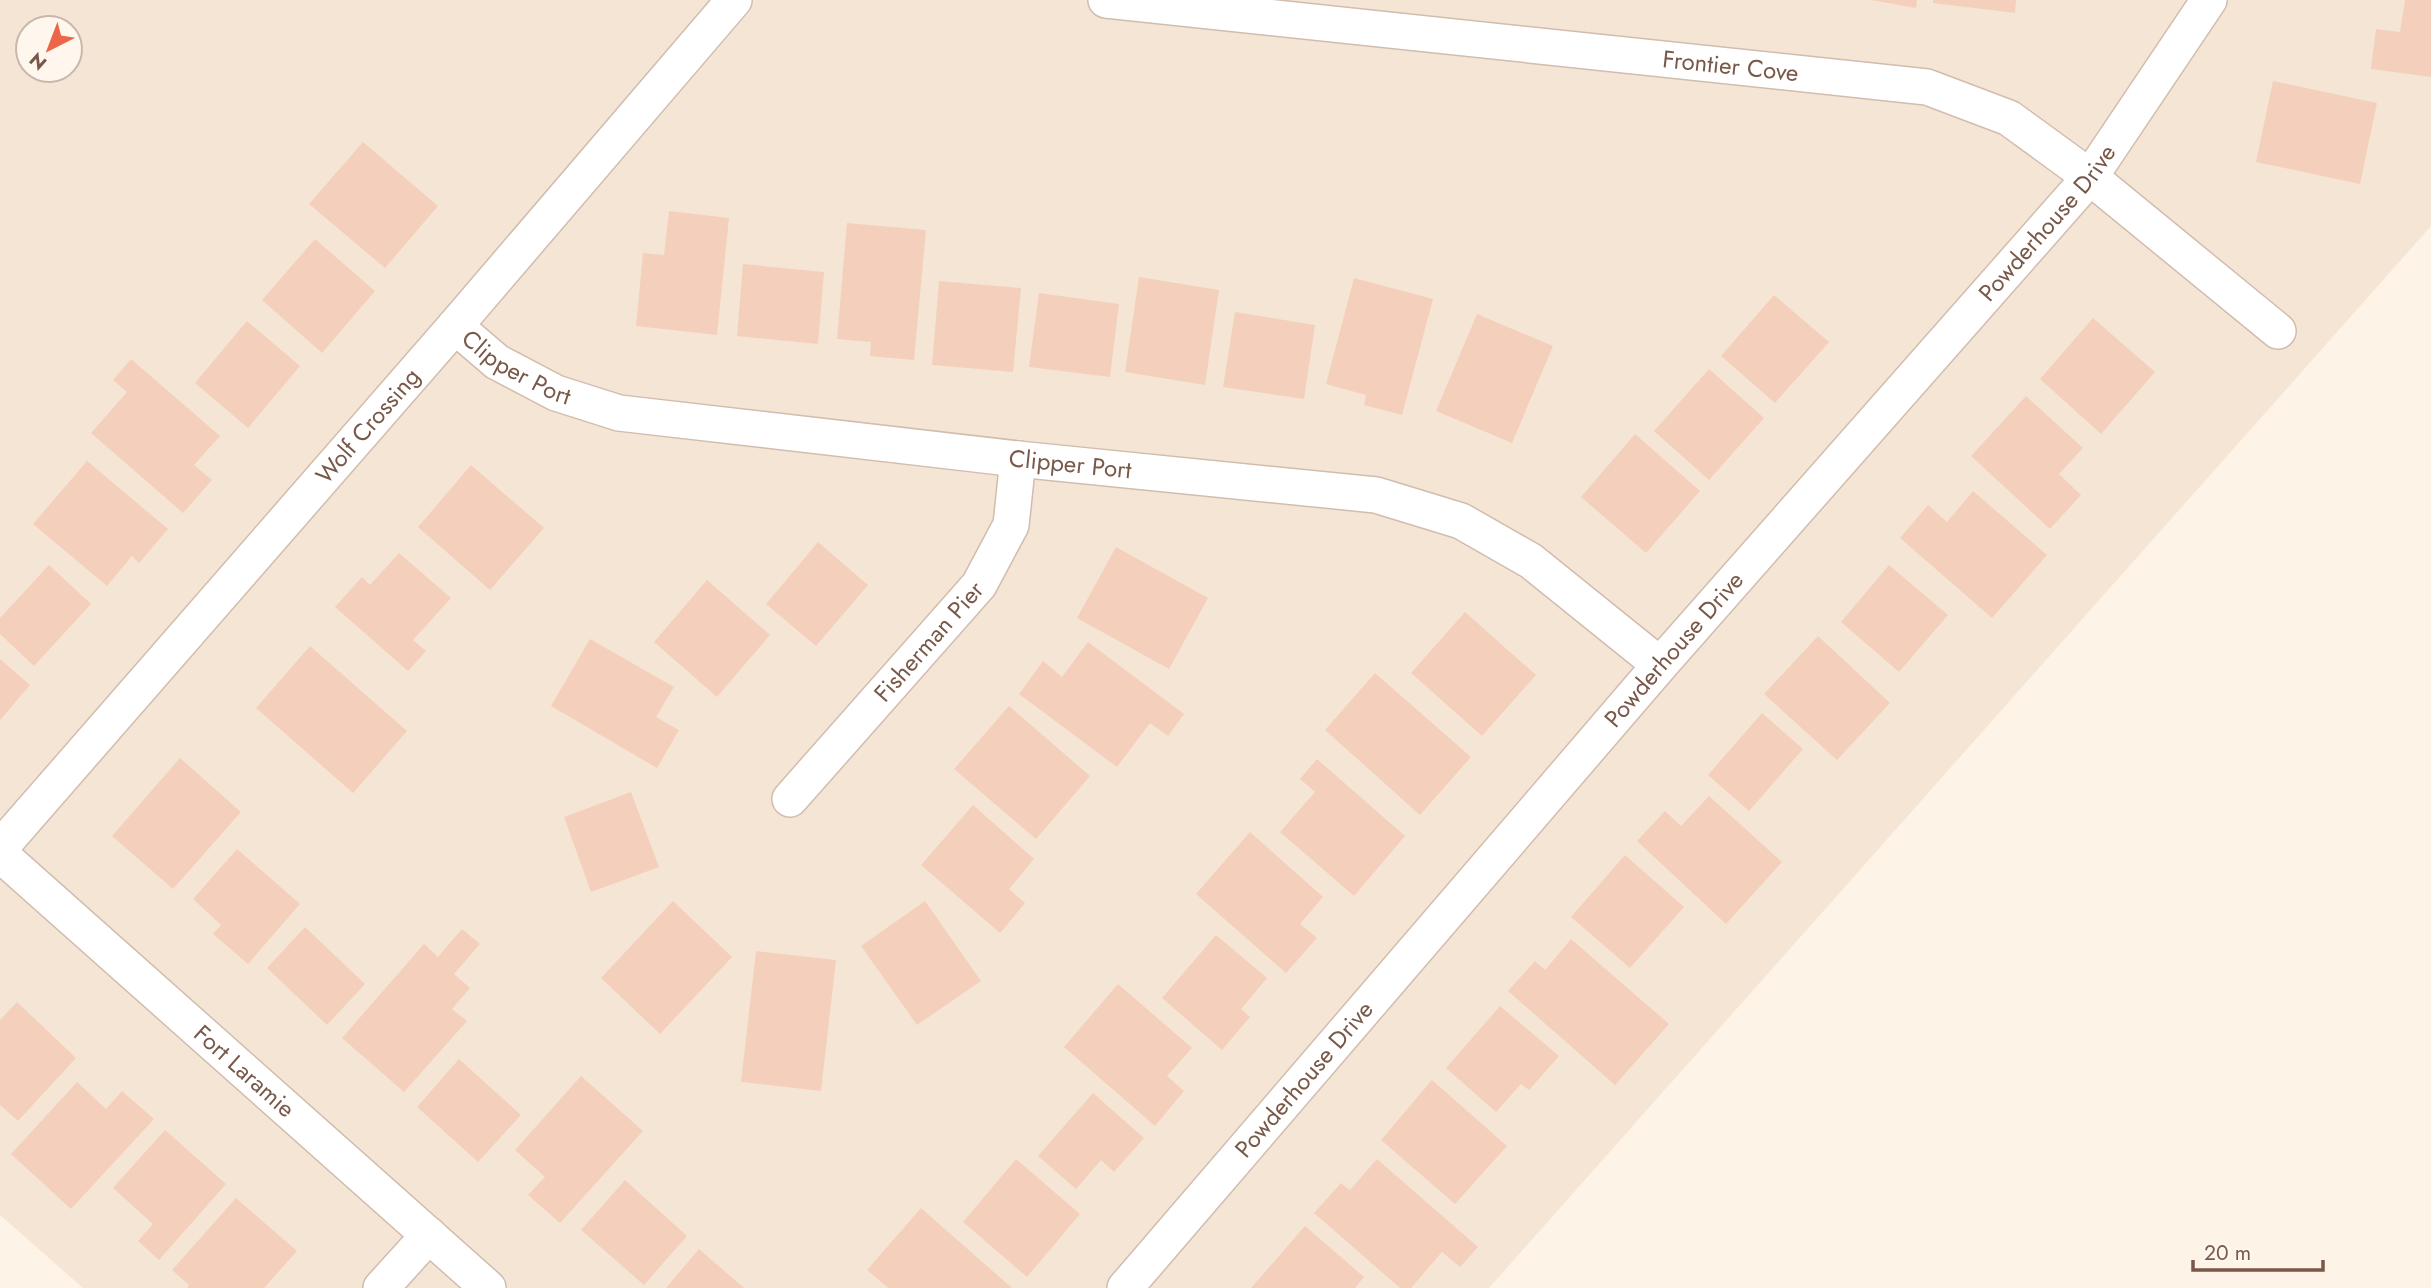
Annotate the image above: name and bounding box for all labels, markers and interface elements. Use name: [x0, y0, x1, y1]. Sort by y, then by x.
north arrow: [14, 14, 84, 84]
street label: Frontier Cove: [1661, 41, 1800, 90]
text: N: [23, 46, 53, 76]
street label: Powderhouse Drive: [1970, 137, 2124, 309]
street label: Clipper Port: [454, 321, 576, 414]
street label: Wolf Crossing: [307, 360, 428, 491]
street label: Clipper Port: [1007, 440, 1133, 487]
street label: Powderhouse Drive: [1596, 564, 1752, 735]
street label: Fisherman Pier: [865, 572, 992, 710]
street label: Powderhouse Drive: [1226, 993, 1381, 1165]
street label: Fort Laramie: [186, 1016, 303, 1126]
scale bar: [2193, 1228, 2322, 1272]
text: 20 m: [2204, 1238, 2251, 1268]

